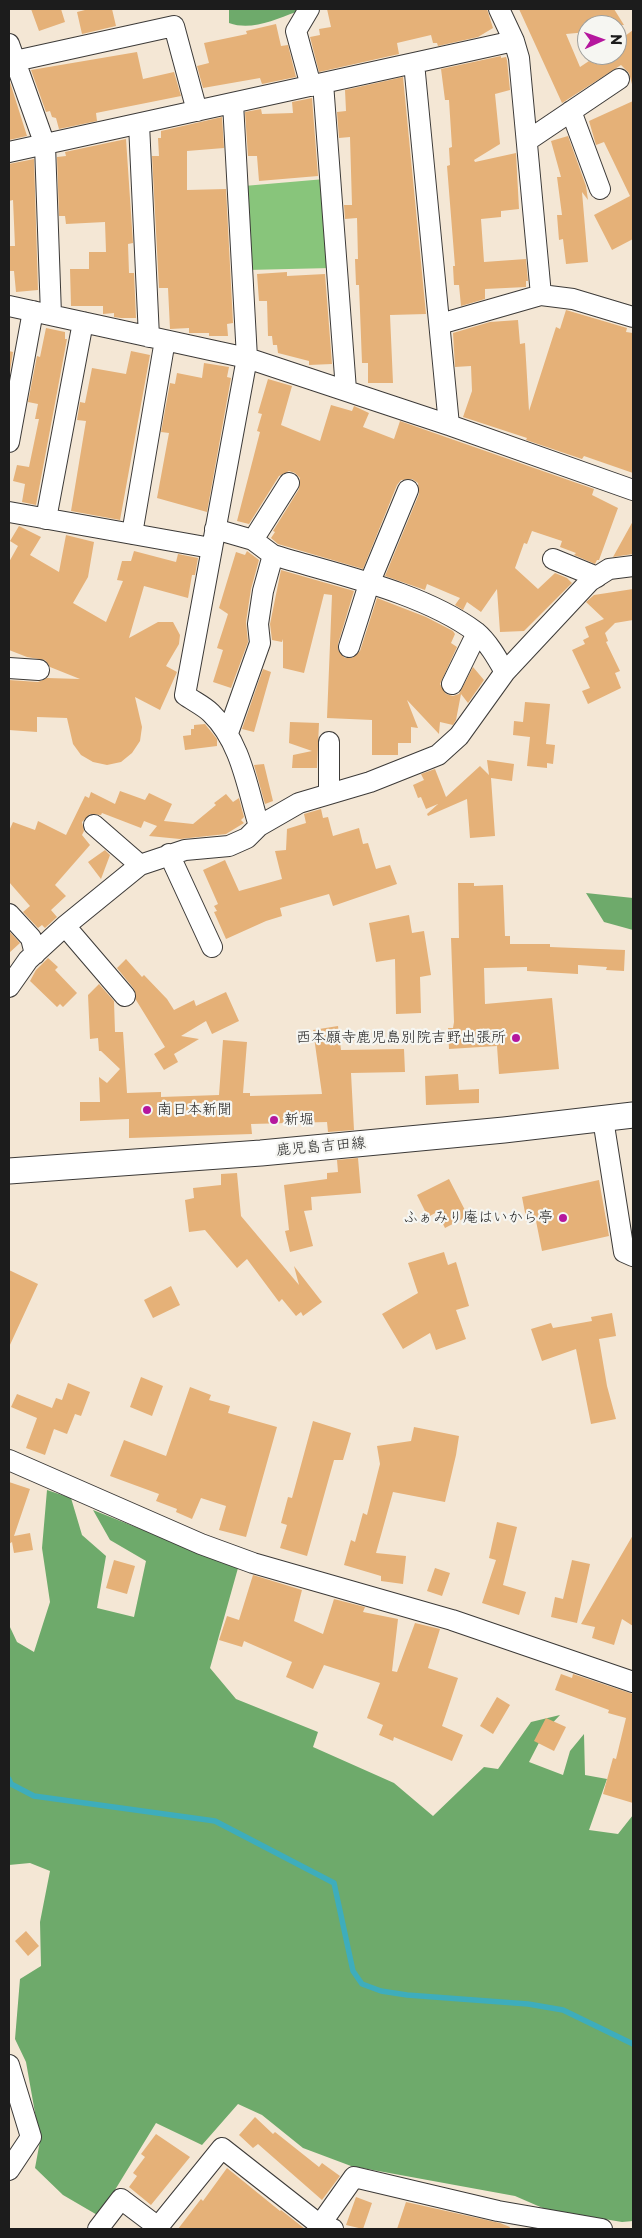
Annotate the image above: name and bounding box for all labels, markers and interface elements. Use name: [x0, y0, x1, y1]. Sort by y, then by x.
north arrow: [577, 15, 627, 65]
text: N: [606, 34, 627, 45]
place label: 西本願寺鹿児島別院吉野出張所: [296, 1029, 506, 1047]
marker: 西本願寺鹿児島別院吉野出張所: [510, 1032, 522, 1044]
place label: 南日本新聞: [157, 1101, 232, 1119]
marker: 南日本新聞: [141, 1104, 153, 1116]
place label: 新堀: [284, 1111, 314, 1129]
marker: 新堀: [268, 1114, 280, 1126]
street label: 鹿児島吉田線: [275, 1134, 367, 1160]
place label: ふぁみり庵はいから亭: [403, 1209, 553, 1227]
marker: ふぁみり庵はいから亭: [557, 1212, 569, 1224]

